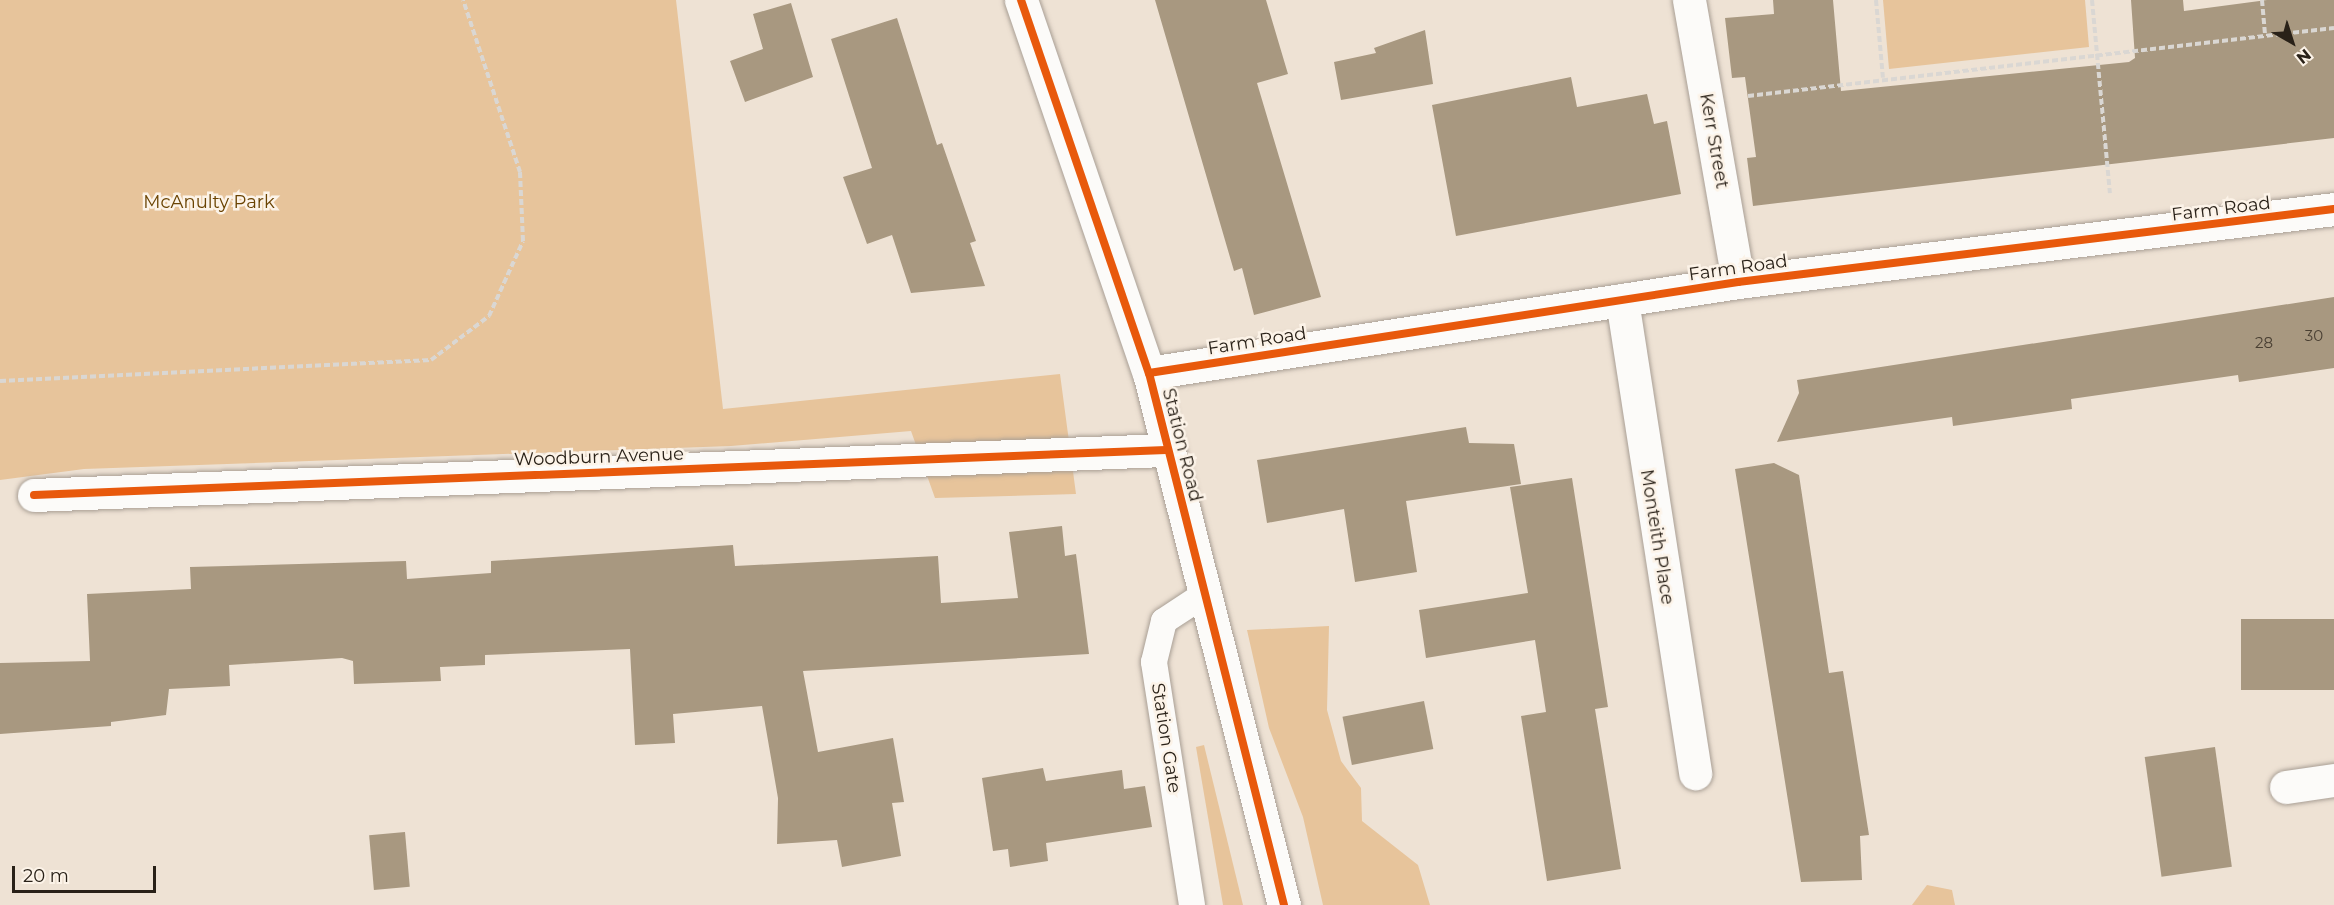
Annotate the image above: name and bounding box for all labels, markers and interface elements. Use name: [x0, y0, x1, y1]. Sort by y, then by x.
north arrow: [2262, 12, 2322, 72]
text: N: [2293, 45, 2315, 68]
street label: Kerr Street: [1695, 92, 1733, 190]
park label: McAnulty Park: [143, 191, 275, 213]
street label: Farm Road: [2170, 192, 2272, 226]
street label: Farm Road: [1687, 250, 1789, 286]
street label: Farm Road: [1206, 323, 1308, 359]
house number: 30: [2305, 327, 2323, 345]
house number: 28: [2255, 334, 2273, 352]
street label: Station Road: [1157, 386, 1207, 504]
street label: Woodburn Avenue: [514, 443, 684, 471]
street label: Monteith Place: [1636, 468, 1678, 606]
street label: Station Gate: [1147, 681, 1185, 795]
scale bar: [15, 854, 159, 892]
text: 20 m: [23, 865, 69, 887]

